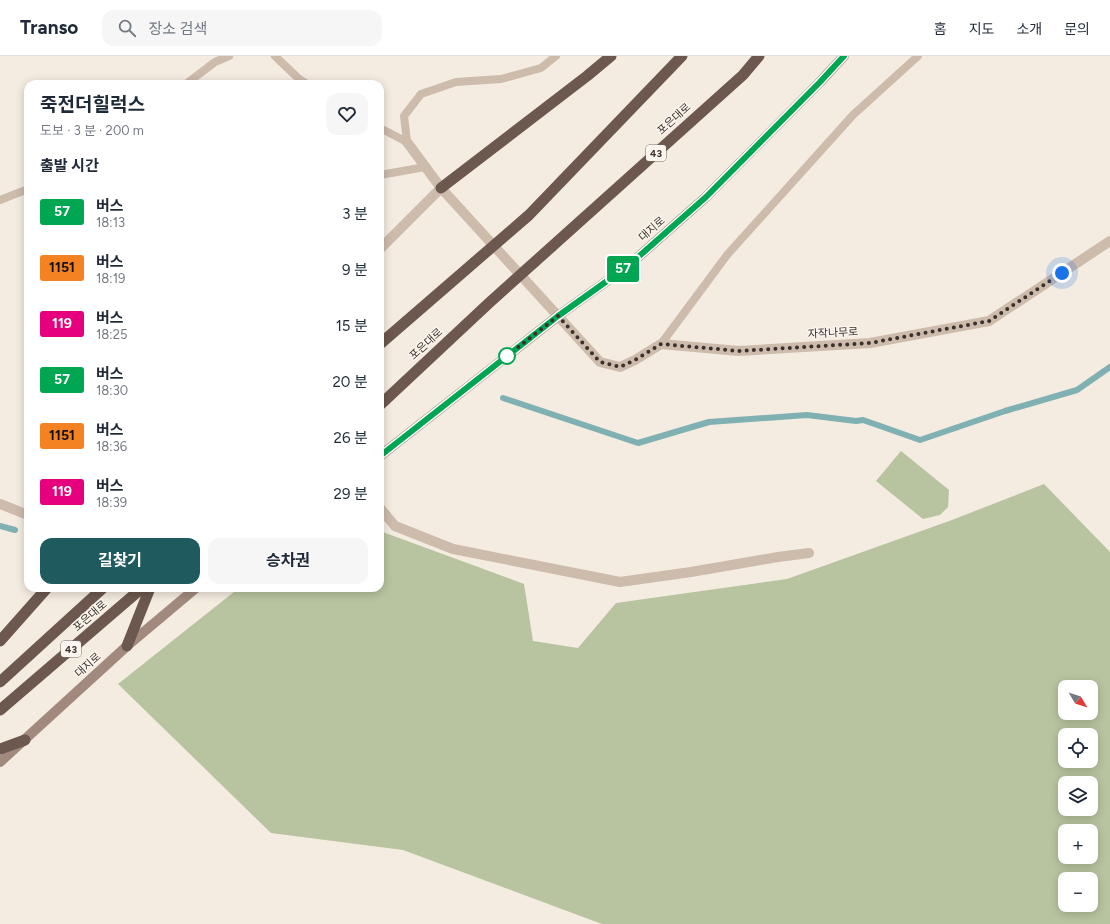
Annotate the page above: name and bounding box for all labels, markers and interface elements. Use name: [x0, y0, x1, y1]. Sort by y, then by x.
search box: [102, 10, 382, 46]
text: Transo: [20, 16, 78, 39]
icon: search: [116, 17, 138, 39]
text: 장소 검색: [148, 20, 207, 38]
text: 홈: [934, 21, 947, 38]
text: 지도: [969, 21, 994, 38]
text: 소개: [1016, 21, 1042, 38]
text: 문의: [1064, 21, 1090, 38]
text: 죽전더힐럭스: [40, 93, 145, 116]
button: heart: [326, 93, 368, 135]
street label: 포은대로: [655, 101, 693, 137]
text: 도보 · 3 분 · 200 m: [40, 123, 144, 138]
road number: 43: [646, 145, 666, 161]
text: 출발 시간: [40, 157, 99, 175]
text: 버스: [96, 197, 124, 215]
text: 57: [54, 203, 70, 220]
text: 3 분: [342, 205, 368, 223]
street label: 대지로: [636, 214, 668, 244]
text: 18:13: [96, 215, 125, 230]
text: 버스: [96, 253, 124, 271]
line badge: 57: [605, 256, 641, 282]
text: 1151: [49, 259, 75, 276]
text: 57: [615, 260, 631, 277]
text: 9 분: [342, 261, 368, 279]
your location: [1052, 263, 1072, 283]
text: 18:19: [96, 271, 125, 286]
text: 버스: [96, 309, 124, 327]
text: 119: [52, 315, 72, 332]
text: 15 분: [336, 317, 368, 335]
street label: 포은대로: [407, 325, 445, 363]
street label: 자작나무로: [807, 325, 859, 341]
text: 18:25: [96, 327, 127, 342]
unlabelled marker: [498, 347, 516, 365]
text: 버스: [96, 365, 124, 383]
text: 57: [54, 371, 70, 388]
text: 20 분: [332, 373, 368, 391]
text: 18:30: [96, 383, 128, 398]
text: 버스: [96, 421, 124, 439]
text: 1151: [49, 427, 75, 444]
text: 26 분: [334, 429, 368, 447]
text: 18:36: [96, 439, 127, 454]
text: 버스: [96, 477, 124, 495]
text: 119: [52, 483, 72, 500]
text: 29 분: [334, 485, 368, 503]
text: 18:39: [96, 495, 127, 510]
button: 길찾기: [40, 538, 200, 584]
button: 승차권: [208, 538, 368, 584]
street label: 포은대로: [70, 598, 110, 634]
road number: 43: [61, 641, 81, 657]
street label: 대지로: [72, 650, 104, 680]
north arrow: [1058, 680, 1098, 720]
map controls: [1058, 680, 1098, 912]
button: locate: [1058, 728, 1098, 768]
button: layers: [1058, 776, 1098, 816]
button: +: [1058, 824, 1098, 864]
button: −: [1058, 872, 1098, 912]

